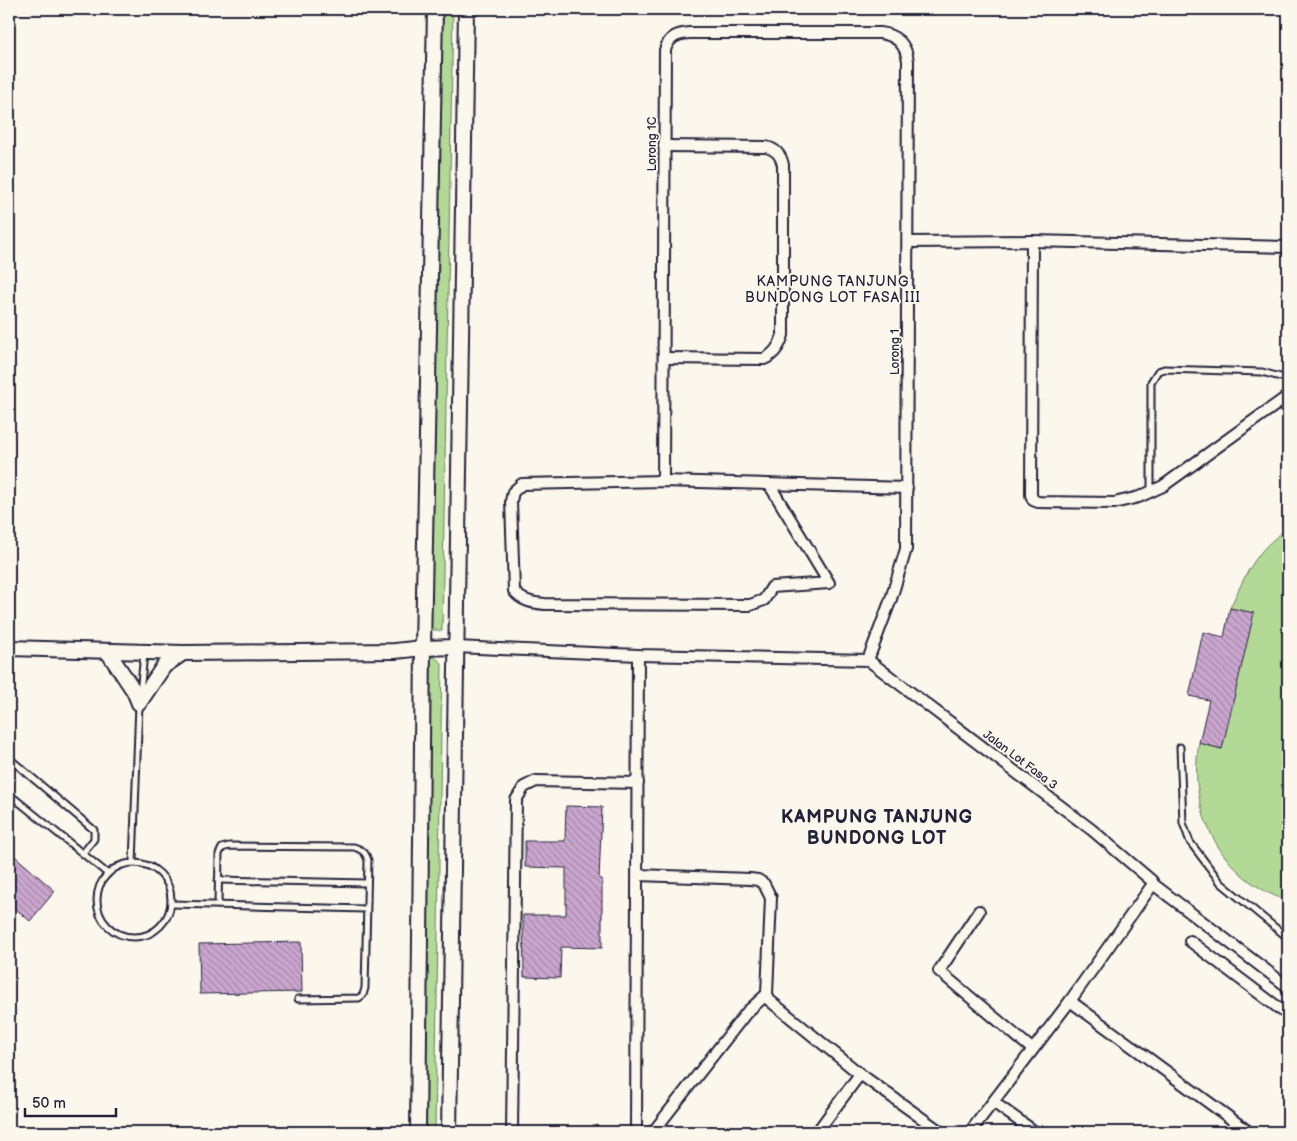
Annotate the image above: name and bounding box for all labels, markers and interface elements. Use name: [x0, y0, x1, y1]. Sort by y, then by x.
street label: Lorong 1C: [645, 116, 660, 171]
district label: KAMPUNG TANJUNG BUNDONG LOT FASA III: [745, 273, 921, 306]
street label: Lorong 1: [888, 329, 903, 375]
street label: Jalan Lot Fasa 3: [980, 727, 1060, 793]
district label: KAMPUNG TANJUNG BUNDONG LOT: [781, 807, 973, 849]
scale bar: [25, 1086, 116, 1118]
text: 50 m: [32, 1094, 66, 1113]

